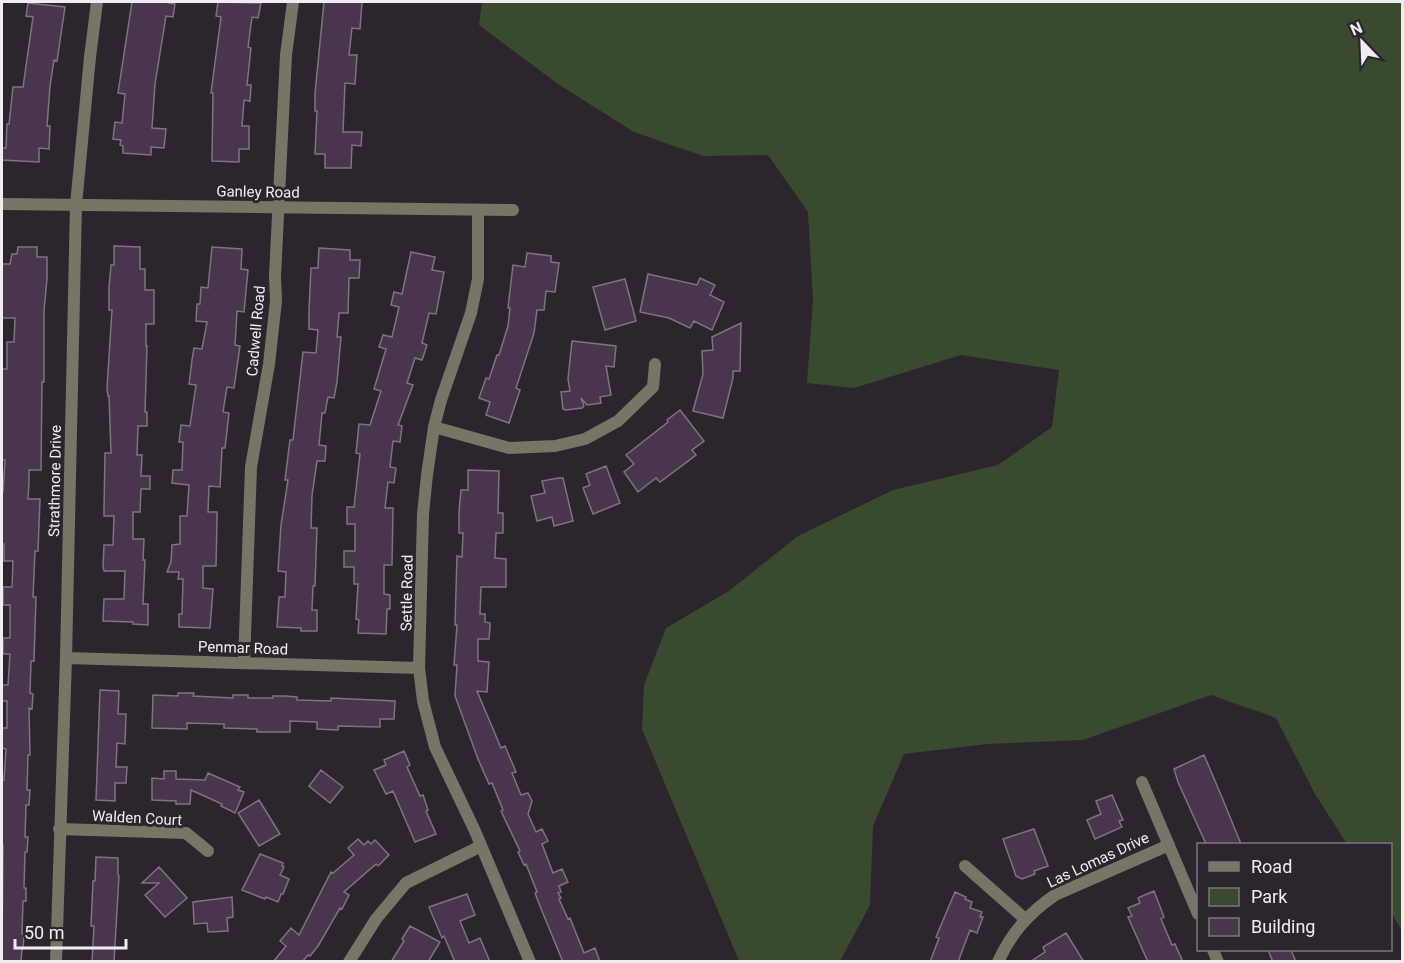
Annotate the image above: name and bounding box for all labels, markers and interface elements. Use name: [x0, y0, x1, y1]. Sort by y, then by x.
north arrow: [1332, 12, 1392, 72]
text: N: [1347, 18, 1365, 40]
street label: Ganley Road: [216, 182, 300, 202]
street label: Cadwell Road: [243, 285, 269, 377]
street label: Strathmore Drive: [45, 425, 65, 537]
street label: Settle Road: [397, 555, 417, 631]
street label: Penmar Road: [198, 637, 288, 659]
street label: Walden Court: [91, 807, 183, 829]
street label: Las Lomas Drive: [1044, 828, 1152, 892]
legend: [1197, 843, 1392, 951]
text: Road: [1251, 856, 1292, 877]
text: Park: [1251, 886, 1288, 907]
scale bar: [15, 912, 126, 950]
text: Building: [1251, 916, 1315, 937]
text: 50 m: [24, 922, 64, 943]

